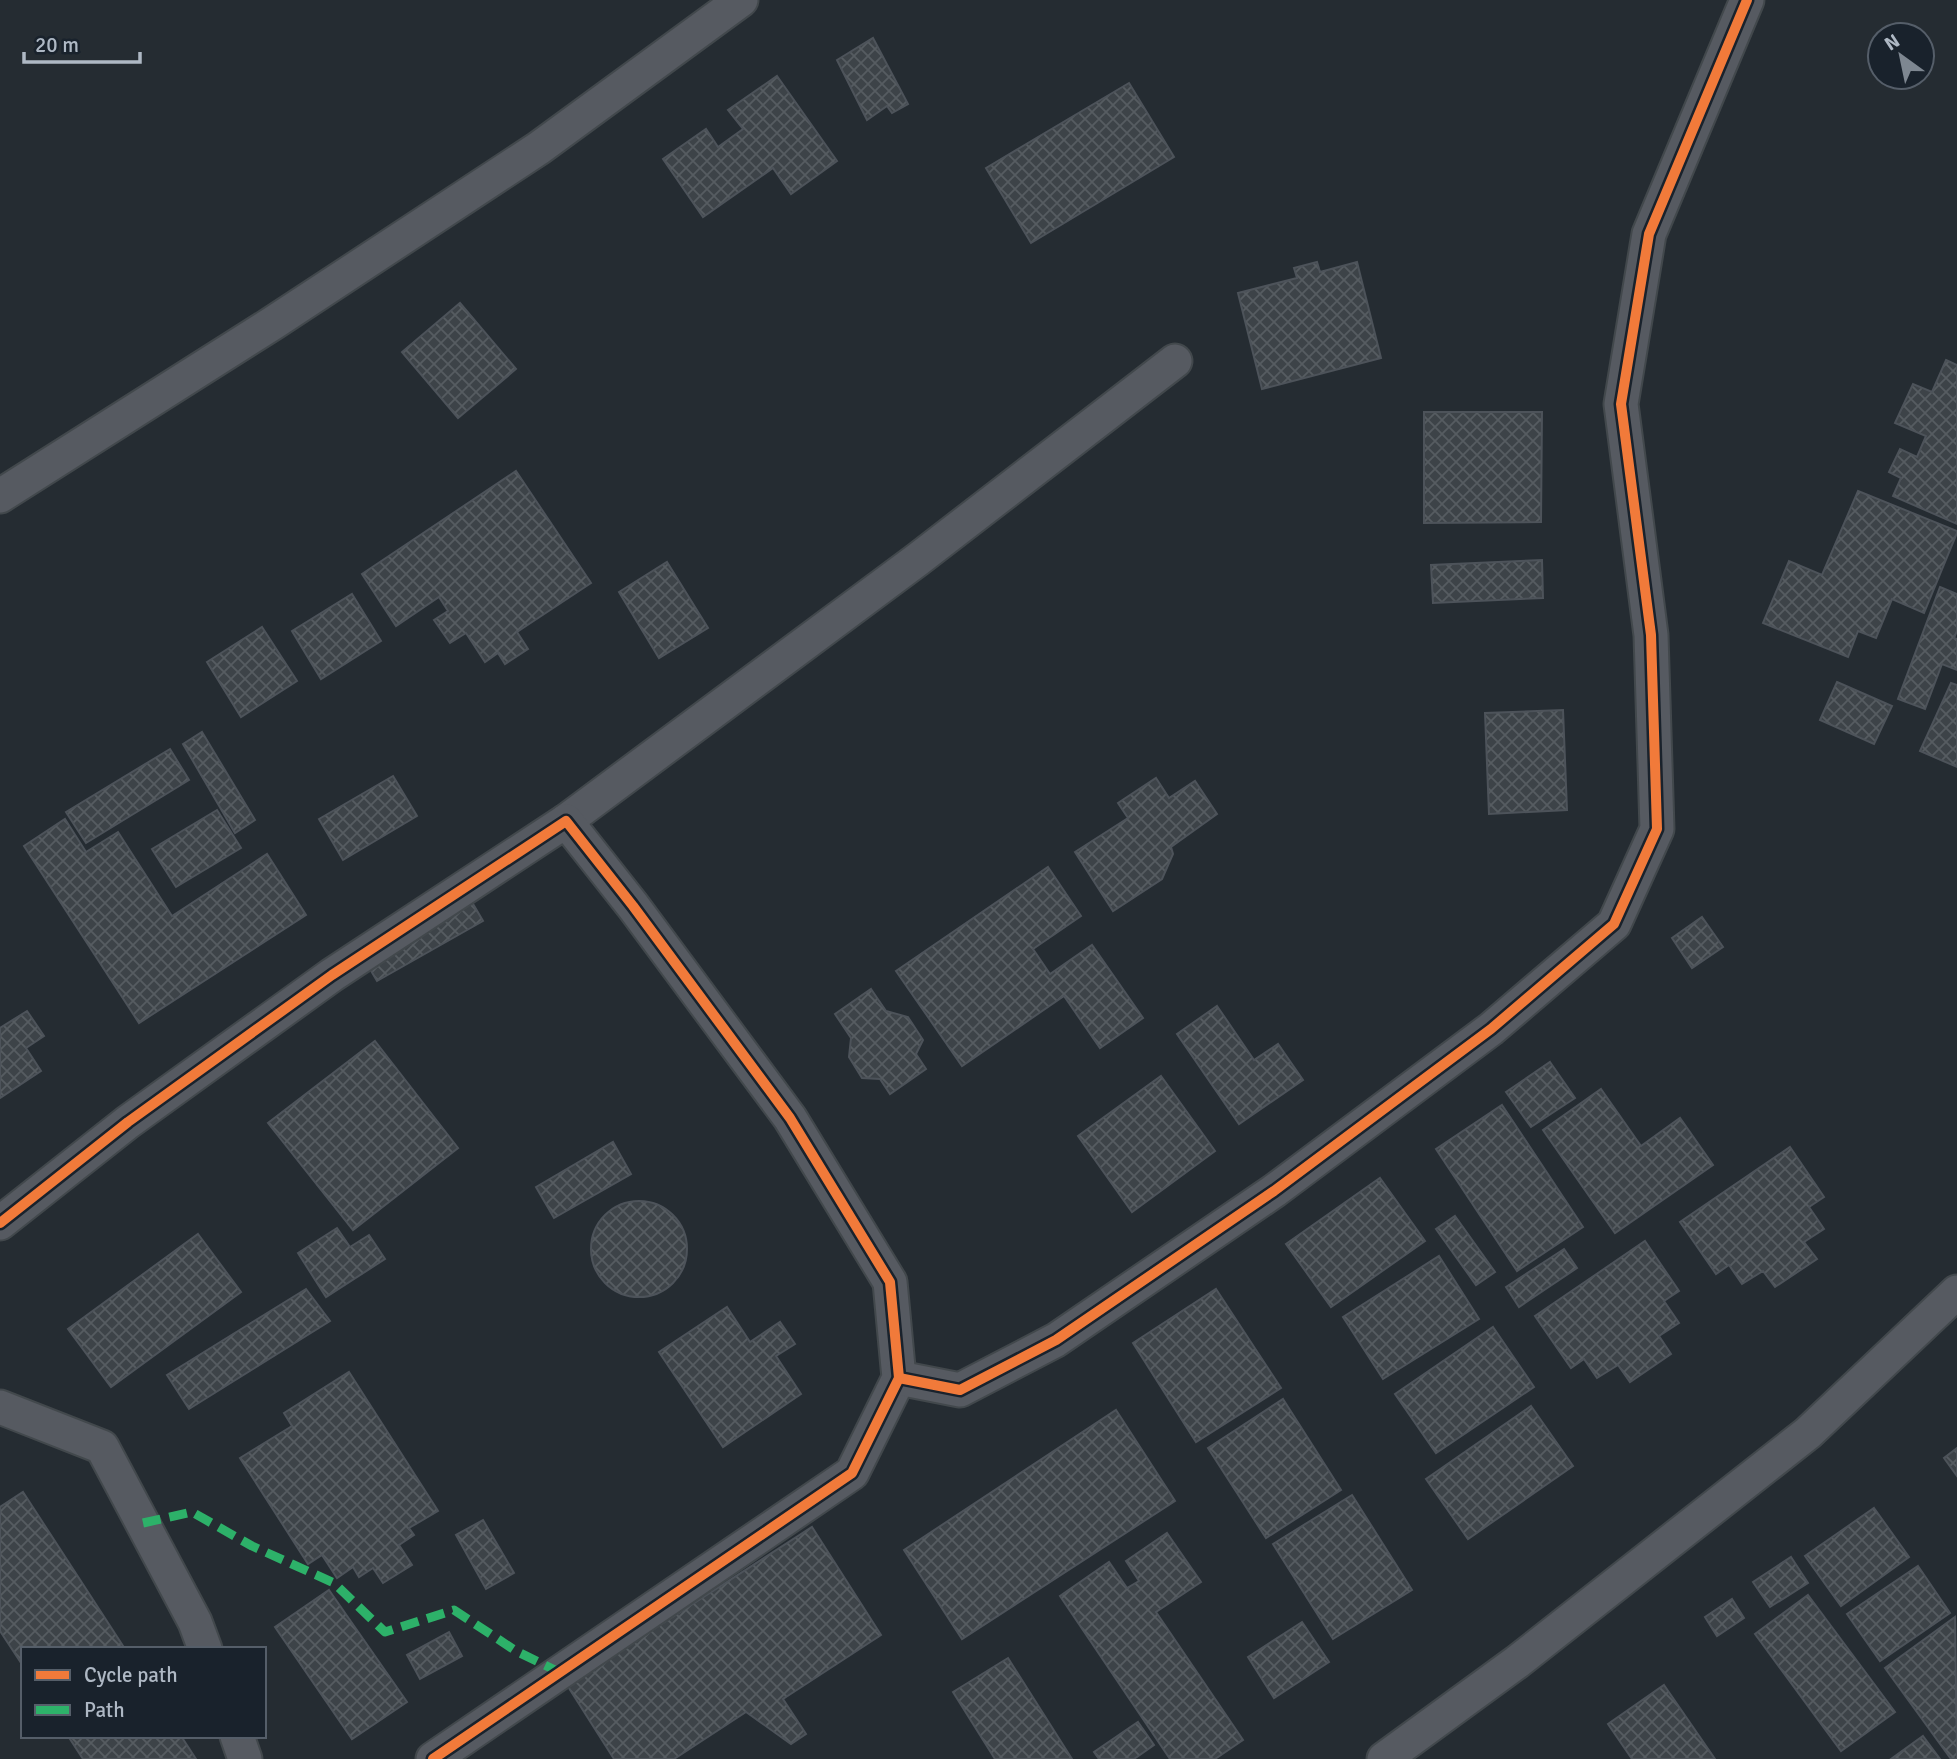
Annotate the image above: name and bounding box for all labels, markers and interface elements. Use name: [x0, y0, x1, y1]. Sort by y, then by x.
scale bar: [24, 21, 140, 65]
north arrow: [1866, 21, 1936, 91]
text: N: [1880, 29, 1904, 56]
text: 20 m: [35, 32, 79, 58]
legend: [21, 1647, 266, 1738]
text: Cycle path: [84, 1662, 178, 1688]
text: Path: [84, 1697, 125, 1723]

